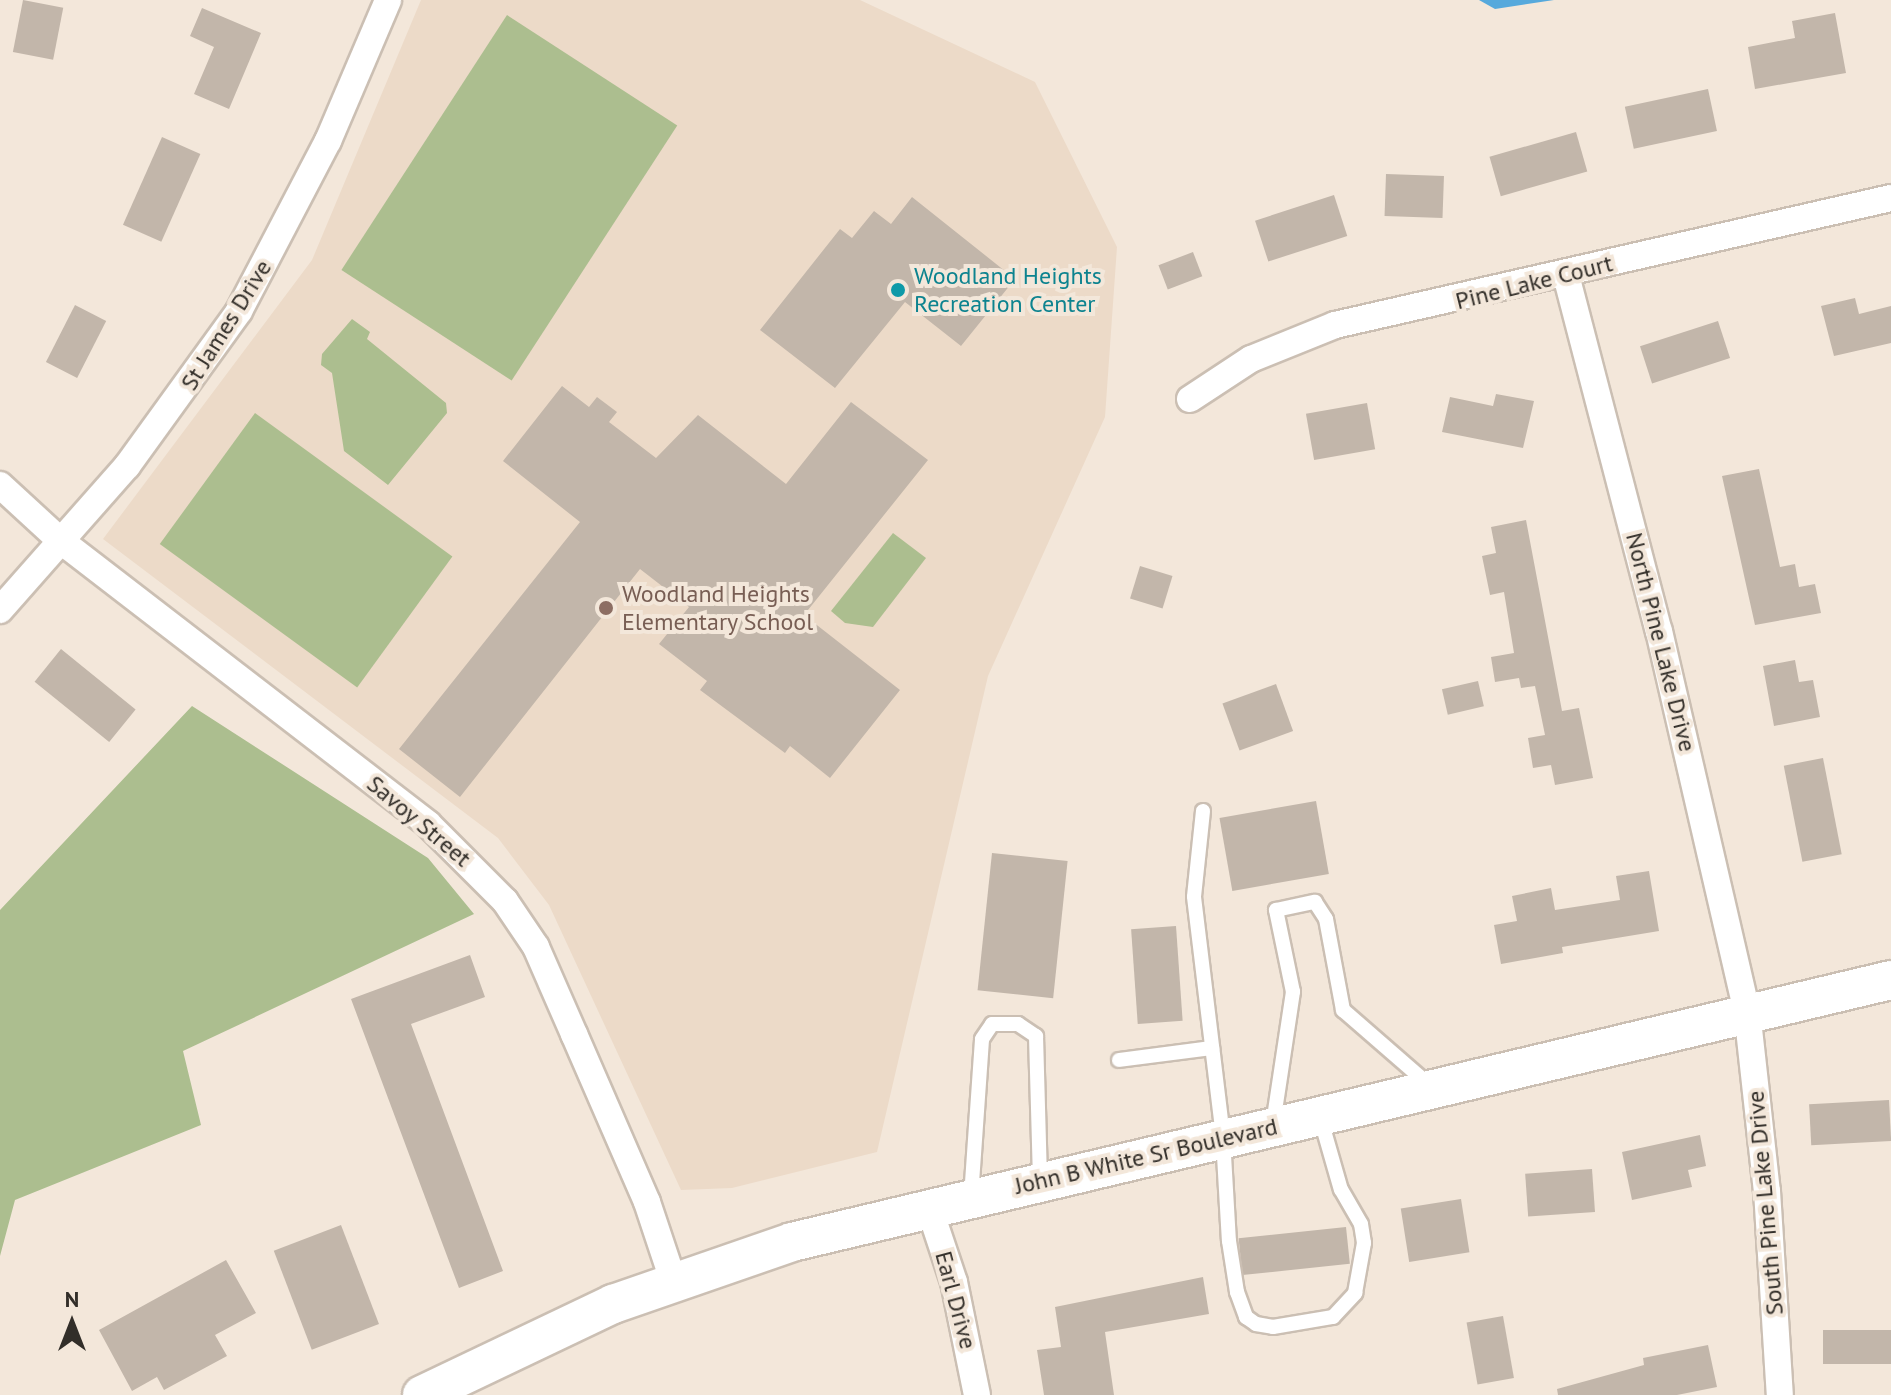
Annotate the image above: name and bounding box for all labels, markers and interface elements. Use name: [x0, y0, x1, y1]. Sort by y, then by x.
street label: Pine Lake Court: [1452, 249, 1616, 315]
street label: St James Drive: [175, 255, 277, 395]
place label: Woodland Heights Recreation Center: [914, 262, 1102, 318]
marker: Woodland Heights Recreation Center: [889, 281, 907, 299]
street label: North Pine Lake Drive: [1620, 530, 1702, 754]
place label: Woodland Heights Elementary School: [622, 580, 814, 636]
marker: Woodland Heights Elementary School: [597, 599, 615, 617]
street label: Savoy Street: [361, 769, 477, 873]
street label: South Pine Lake Drive: [1741, 1090, 1789, 1316]
street label: John B White Sr Boulevard: [1012, 1112, 1280, 1200]
street label: Earl Drive: [929, 1248, 983, 1352]
north arrow: [32, 1283, 112, 1363]
text: N: [65, 1285, 79, 1313]

